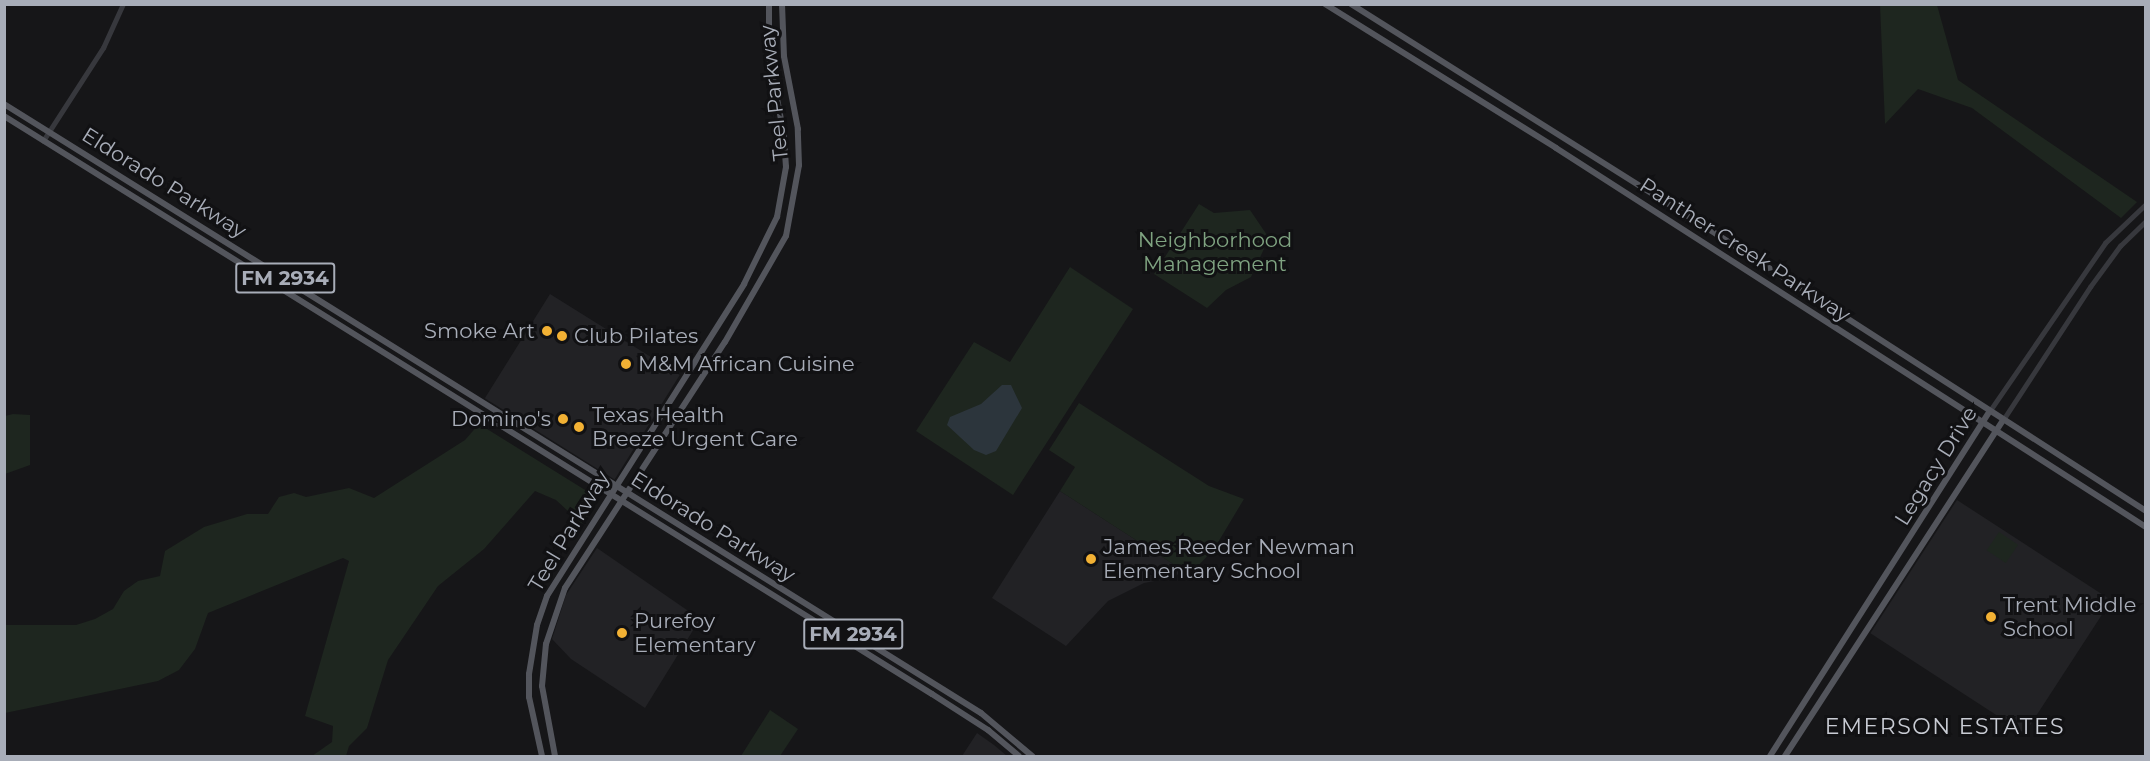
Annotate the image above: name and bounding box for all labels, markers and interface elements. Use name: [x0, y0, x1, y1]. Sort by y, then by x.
street label: Teel Parkway: [754, 24, 794, 162]
street label: Eldorado Parkway: [77, 122, 251, 244]
street label: Panther Creek Parkway: [1635, 172, 1855, 328]
park label: Neighborhood Management: [1138, 227, 1292, 277]
road number: FM 2934: [234, 261, 336, 295]
place label: Smoke Art: [424, 318, 535, 344]
place label: Club Pilates: [574, 323, 698, 349]
marker: Smoke Art: [540, 324, 554, 338]
marker: Club Pilates: [555, 329, 569, 343]
place label: M&M African Cuisine: [638, 351, 855, 377]
marker: M&M African Cuisine: [619, 357, 633, 371]
place label: Texas Health Breeze Urgent Care: [592, 402, 798, 452]
street label: Legacy Drive: [1889, 402, 1983, 530]
place label: Domino's: [451, 406, 551, 432]
marker: Domino's: [556, 412, 570, 426]
marker: Texas Health Breeze Urgent Care: [570, 418, 588, 436]
street label: Teel Parkway: [523, 466, 615, 596]
street label: Eldorado Parkway: [626, 466, 800, 588]
place label: James Reeder Newman Elementary School: [1103, 534, 1355, 584]
marker: James Reeder Newman Elementary School: [1084, 552, 1098, 566]
place label: Trent Middle School: [2003, 592, 2136, 642]
place label: Purefoy Elementary: [634, 608, 756, 658]
marker: Trent Middle School: [1984, 610, 1998, 624]
road number: FM 2934: [802, 617, 904, 651]
marker: Purefoy Elementary: [615, 626, 629, 640]
district label: EMERSON ESTATES: [1825, 714, 2065, 740]

